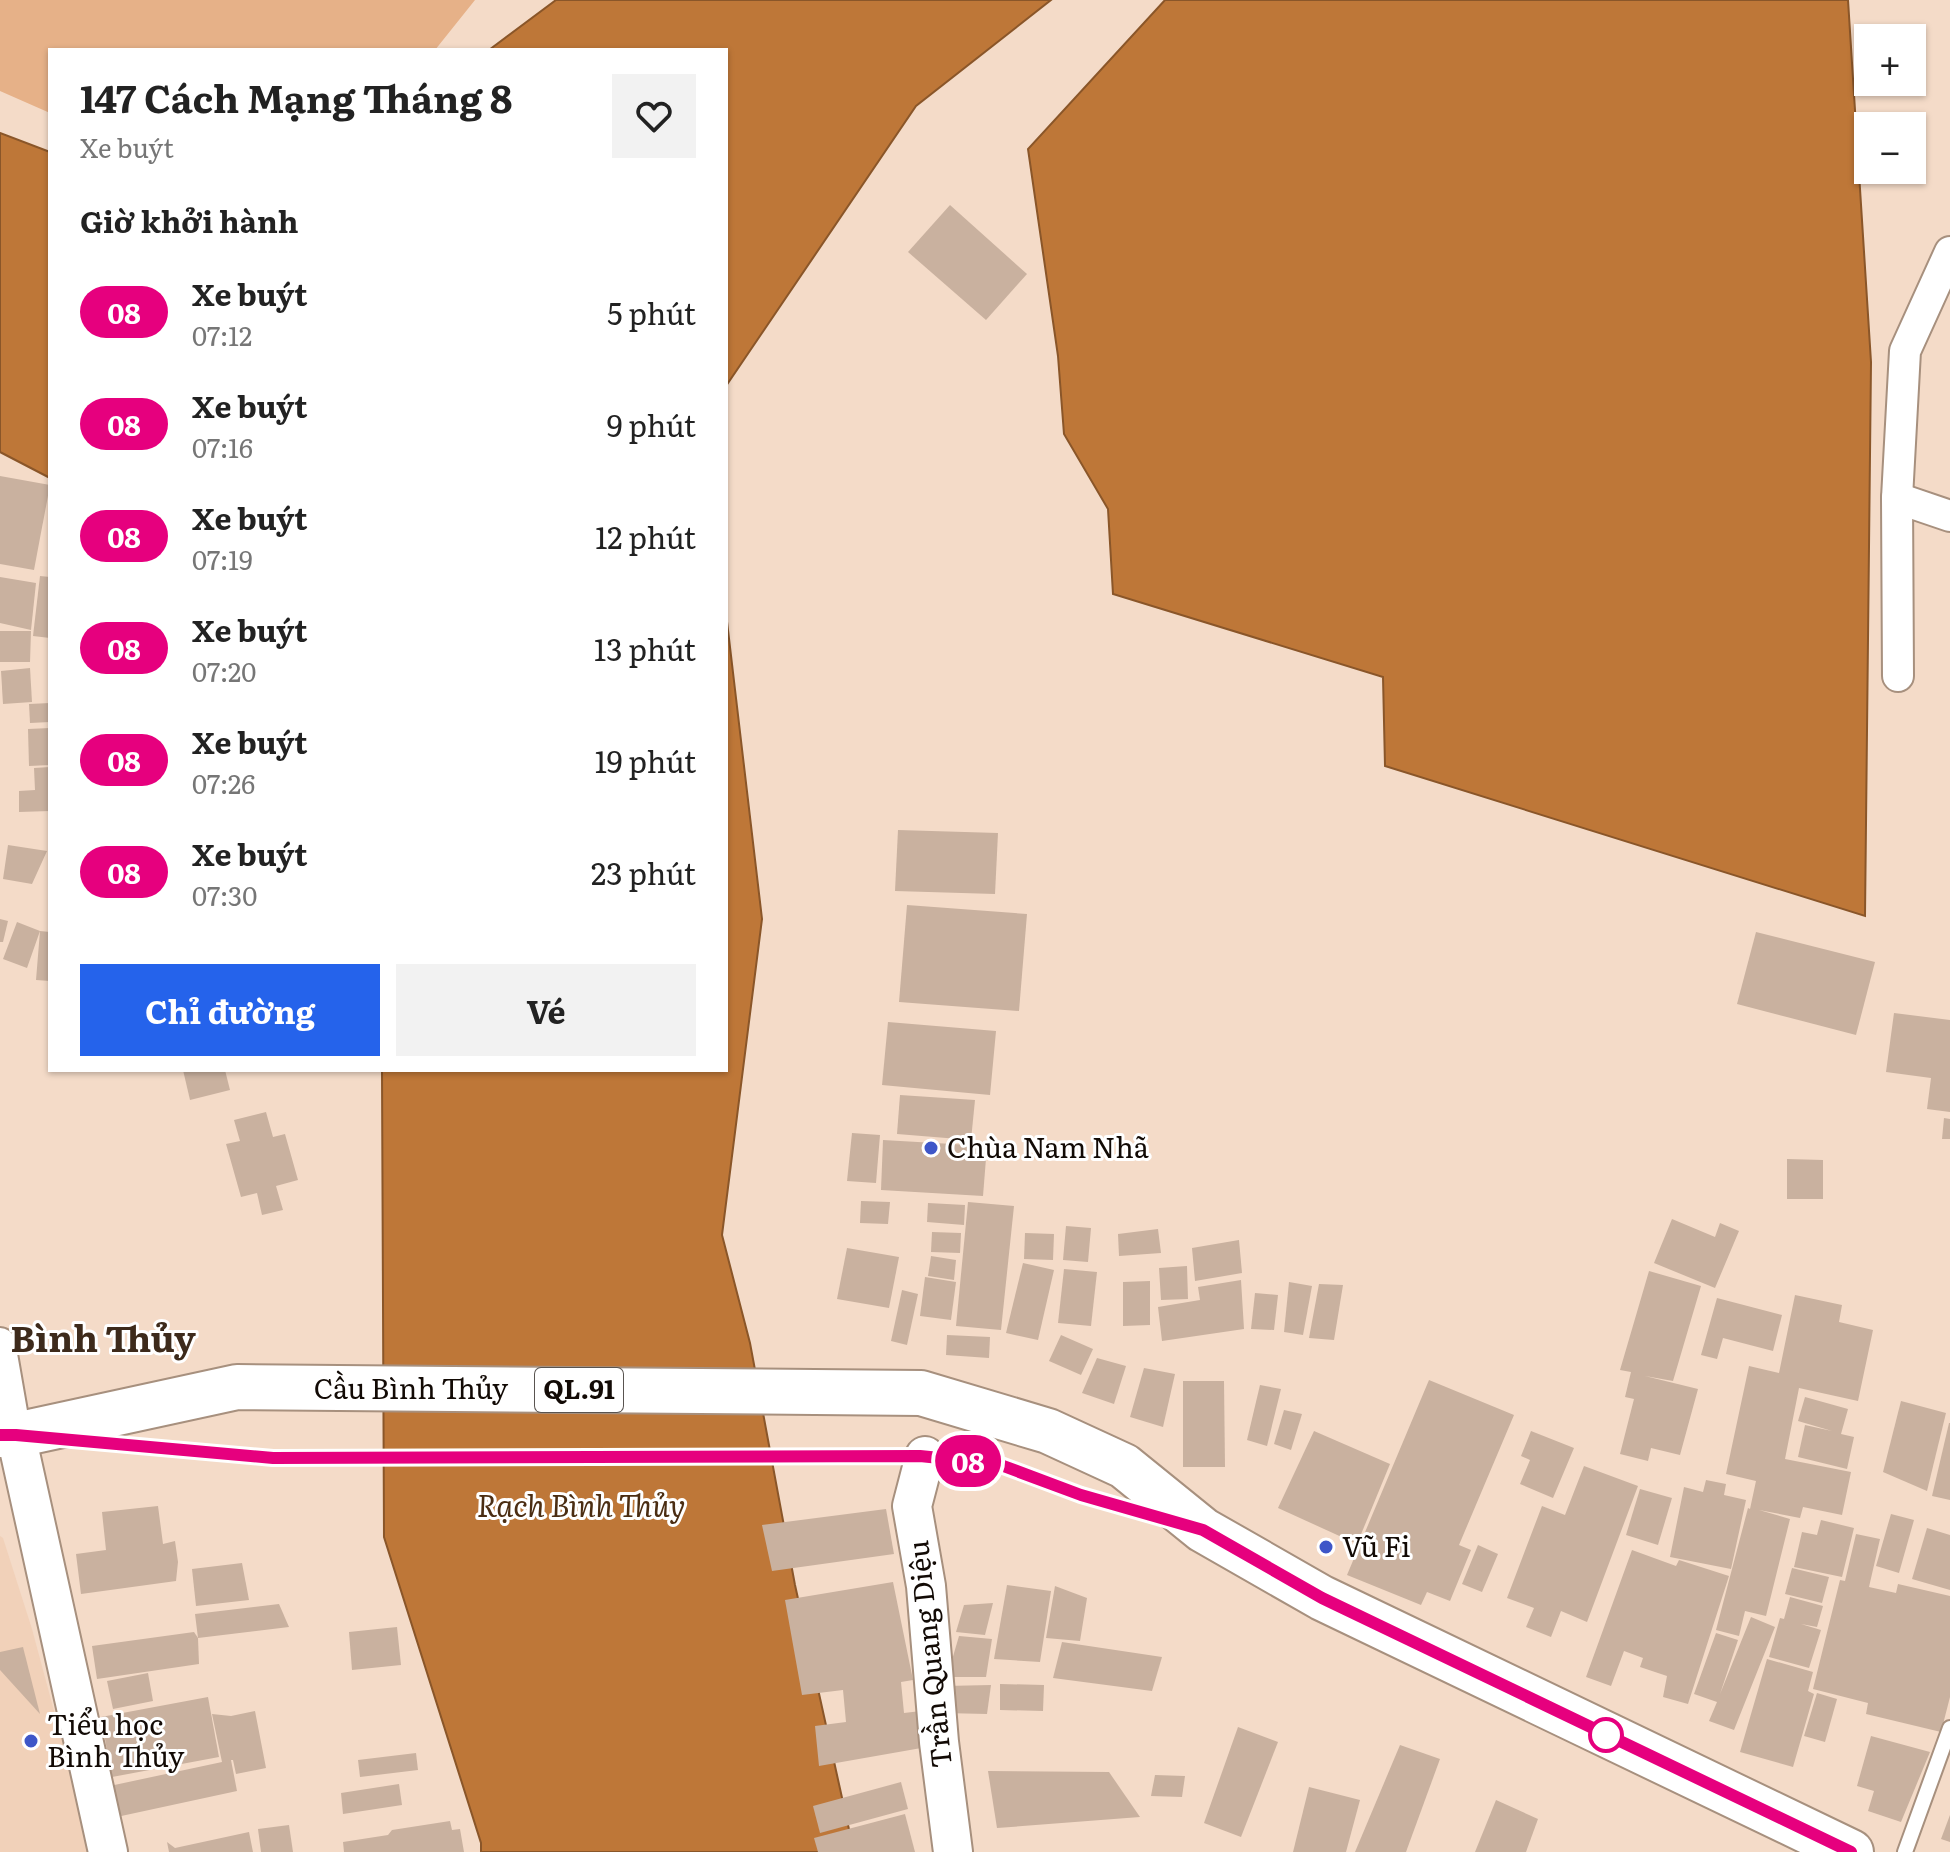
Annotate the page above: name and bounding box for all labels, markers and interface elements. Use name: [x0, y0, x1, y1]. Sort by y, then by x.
map controls: [1854, 24, 1926, 184]
button: +: [1854, 24, 1926, 96]
text: 147 Cách Mạng Tháng 8: [80, 68, 512, 125]
button: heart: [612, 74, 696, 158]
button: −: [1854, 112, 1926, 184]
text: Xe buýt: [80, 127, 174, 166]
text: Giờ khởi hành: [80, 198, 299, 242]
text: Xe buýt: [192, 271, 308, 315]
text: 5 phút: [607, 290, 696, 334]
text: 08: [107, 291, 141, 333]
text: 07:12: [192, 315, 252, 354]
text: Xe buýt: [192, 383, 308, 427]
text: 9 phút: [607, 402, 696, 446]
text: 08: [107, 403, 141, 445]
text: 07:16: [192, 427, 253, 466]
text: Xe buýt: [192, 495, 308, 539]
text: 12 phút: [595, 514, 696, 558]
text: 08: [107, 515, 141, 557]
text: 07:19: [192, 539, 253, 578]
text: Xe buýt: [192, 607, 308, 651]
text: 13 phút: [594, 626, 696, 670]
text: 08: [107, 627, 141, 669]
text: 07:20: [192, 651, 256, 690]
text: Xe buýt: [192, 719, 308, 763]
text: 19 phút: [595, 738, 696, 782]
text: 08: [107, 739, 141, 781]
text: 07:26: [192, 763, 255, 802]
text: Xe buýt: [192, 831, 308, 875]
text: 23 phút: [591, 850, 696, 894]
text: 08: [107, 851, 141, 893]
text: 07:30: [192, 875, 257, 914]
button: Chỉ đường: [80, 964, 380, 1056]
button: Vé: [396, 964, 696, 1056]
place label: Chùa Nam Nhã: [947, 1125, 1149, 1167]
marker: Chùa Nam Nhã: [922, 1139, 940, 1157]
district label: Bình Thủy: [10, 1310, 196, 1363]
street label: Cầu Bình Thủy: [314, 1366, 509, 1408]
road number: QL.91: [535, 1368, 623, 1412]
line badge: 08: [932, 1435, 1004, 1487]
text: 08: [951, 1440, 985, 1482]
water label: Rạch Bình Thủy: [477, 1482, 685, 1526]
place label: Vũ Fi: [1342, 1524, 1410, 1566]
street label: Trần Quang Diệu: [895, 1538, 961, 1770]
marker: Vũ Fi: [1317, 1538, 1335, 1556]
place label: Tiểu học Bình Thủy: [47, 1702, 185, 1776]
unlabelled marker: [1589, 1718, 1623, 1752]
marker: Tiểu học Bình Thủy: [22, 1732, 40, 1750]

